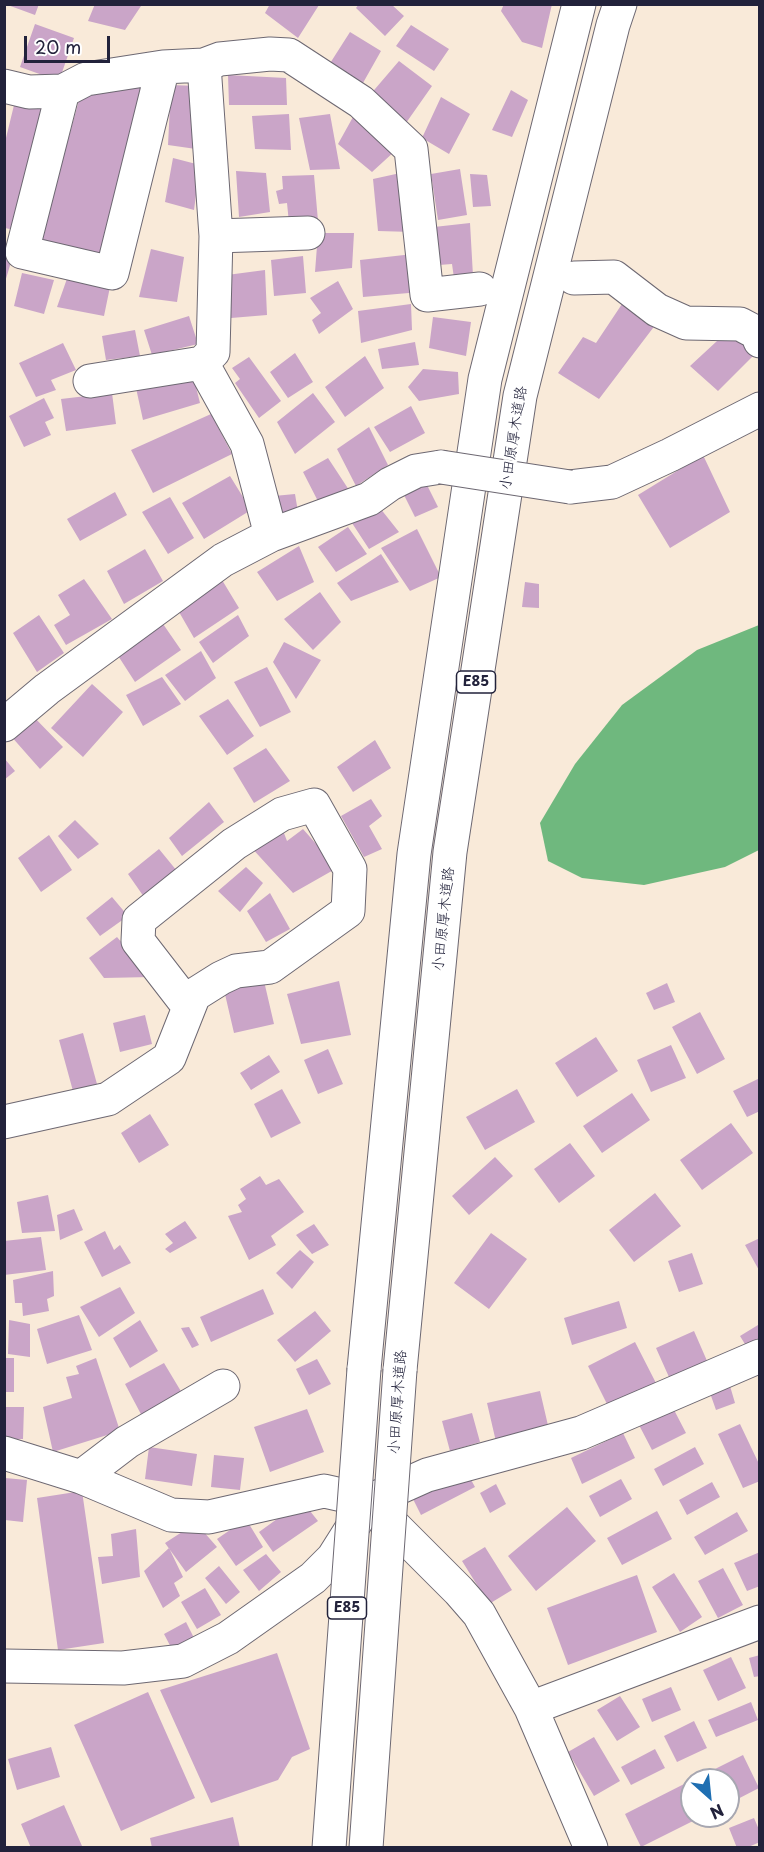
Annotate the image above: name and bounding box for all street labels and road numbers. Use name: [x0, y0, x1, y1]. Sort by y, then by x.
street label: 小田原厚木道路: [497, 385, 531, 491]
road number: E85: [456, 671, 496, 693]
street label: 小田原厚木道路: [430, 866, 458, 972]
street label: 小田原厚木道路: [385, 1349, 411, 1455]
road number: E85: [328, 1597, 366, 1619]

